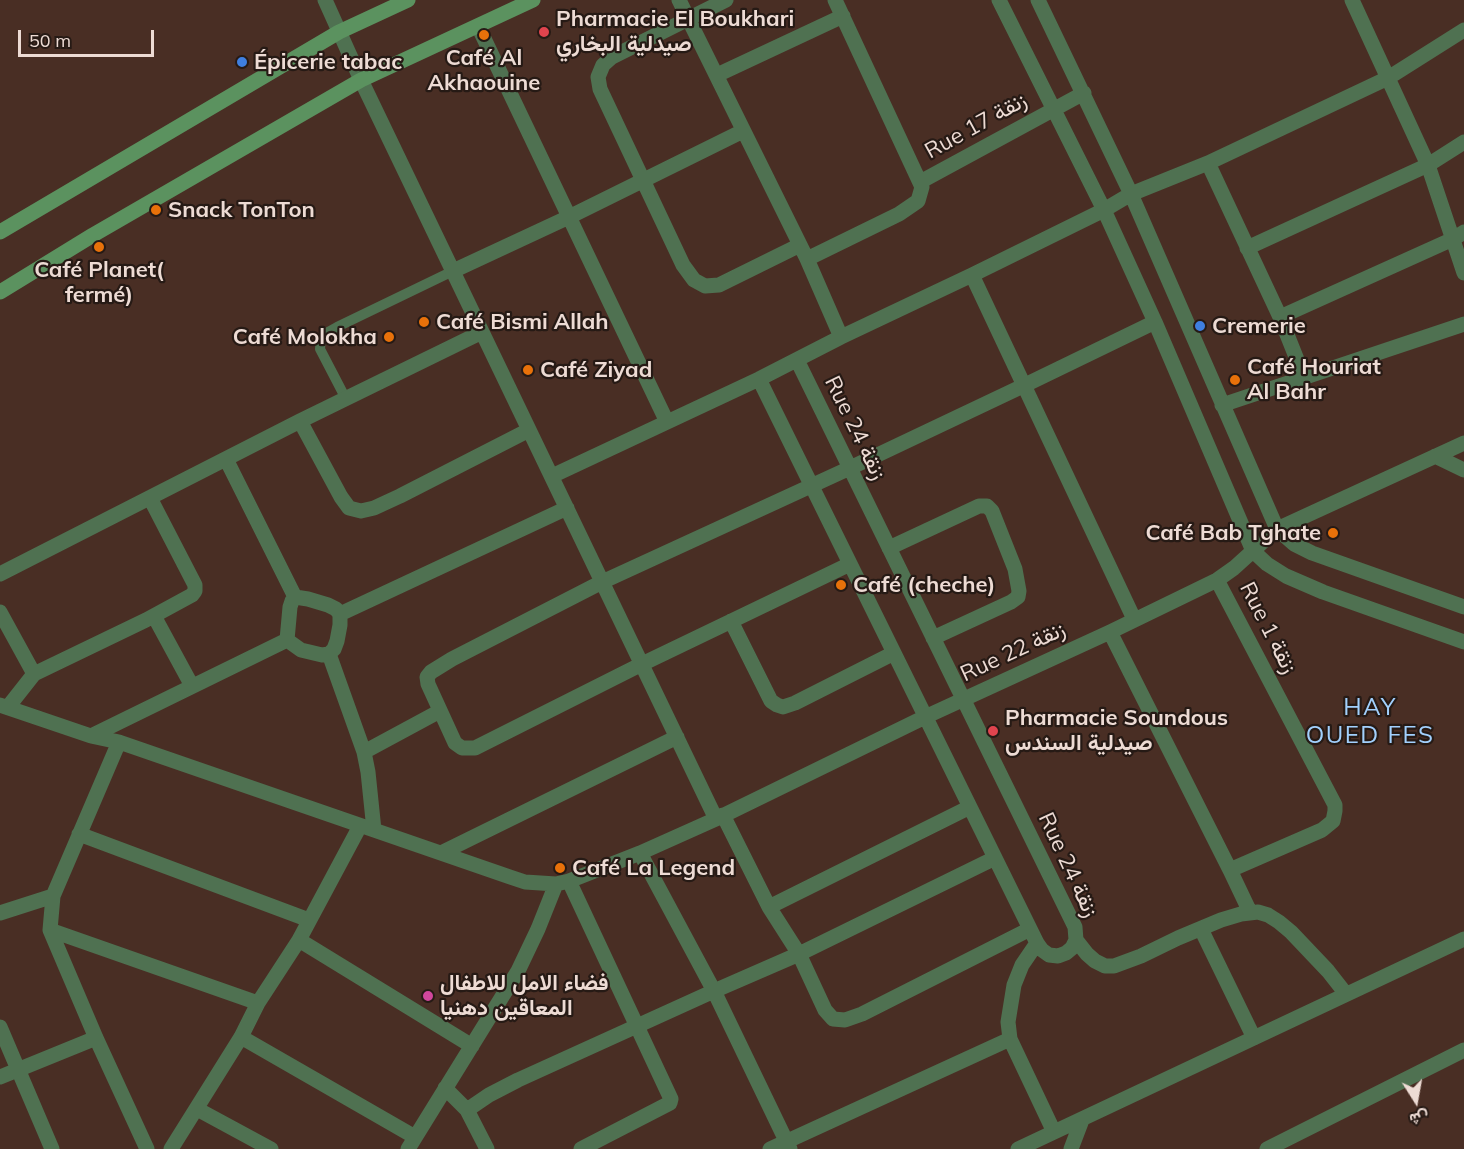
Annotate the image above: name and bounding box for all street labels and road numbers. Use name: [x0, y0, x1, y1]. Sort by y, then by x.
street label: Rue 17 زنقة: [920, 87, 1032, 165]
street label: Rue 24 زنقة: [818, 372, 892, 484]
street label: Rue 1 زنقة: [1234, 578, 1302, 678]
street label: Rue 22 زنقة: [956, 616, 1070, 688]
street label: Rue 24 زنقة: [1032, 808, 1104, 922]

